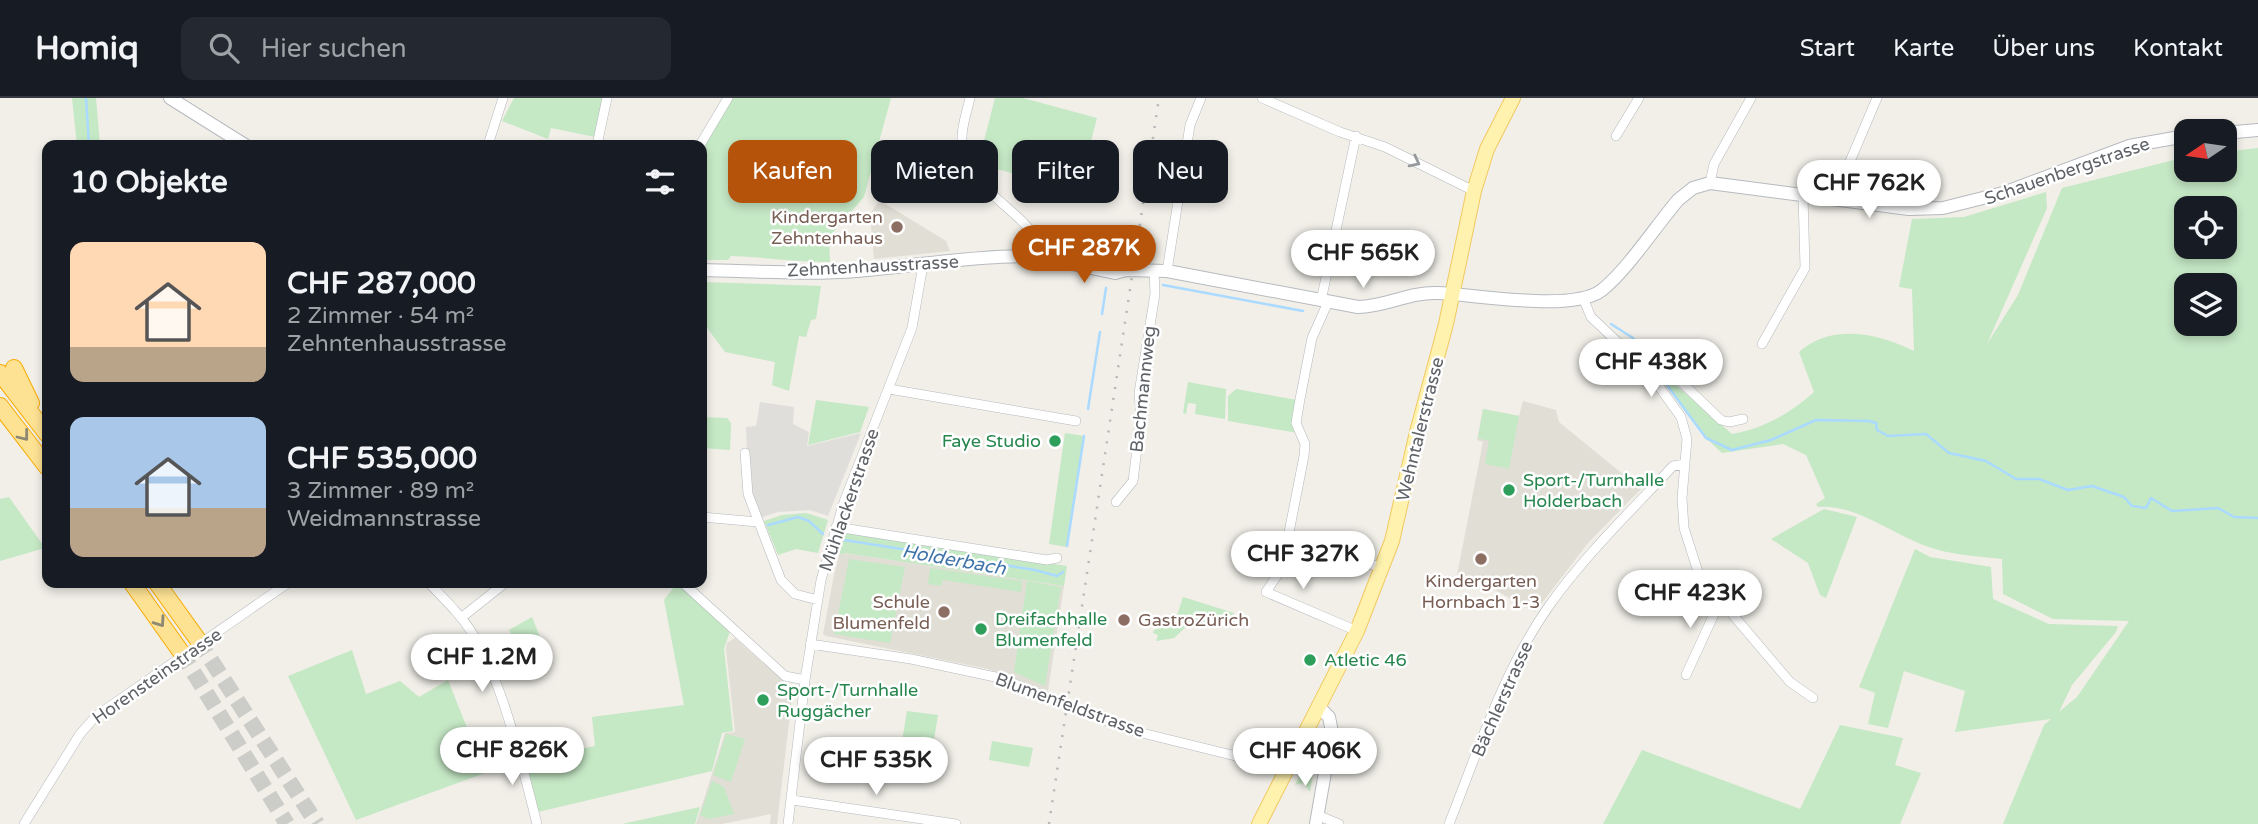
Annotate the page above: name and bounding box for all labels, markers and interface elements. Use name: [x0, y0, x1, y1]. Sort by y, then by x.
search box: [181, 17, 671, 80]
text: Homiq: [35, 29, 139, 68]
icon: search: [205, 29, 243, 67]
text: Hier suchen: [261, 33, 407, 64]
text: Start: [1800, 34, 1855, 63]
text: Karte: [1893, 34, 1954, 63]
text: Über uns: [1992, 34, 2095, 63]
text: Kontakt: [2133, 34, 2223, 63]
north arrow: [2174, 119, 2236, 182]
map controls: [2174, 119, 2237, 336]
street label: Schauenbergstrasse: [1982, 132, 2152, 210]
chip: Kaufen: [728, 140, 857, 203]
chip: Mieten: [871, 140, 998, 203]
chip: Filter: [1012, 140, 1119, 203]
chip: Neu: [1133, 140, 1228, 203]
one-way arrow: [1408, 154, 1421, 168]
pin: CHF 762K: [1797, 160, 1941, 220]
icon: filters: [641, 163, 679, 201]
text: 10 Objekte: [70, 164, 228, 201]
text: CHF 762K: [1813, 169, 1925, 197]
button: locate: [2174, 196, 2237, 259]
place label: Kindergarten Zehntenhaus: [771, 206, 883, 249]
marker: Kindergarten Zehntenhaus: [889, 219, 905, 235]
pin: CHF 287K: [1012, 226, 1156, 285]
pin: CHF 565K: [1291, 230, 1435, 290]
text: CHF 287K: [1028, 234, 1140, 262]
text: CHF 565K: [1307, 239, 1419, 267]
street label: Zehntenhausstrasse: [787, 251, 959, 281]
text: CHF 287,000: [287, 265, 476, 302]
icon: home: [126, 270, 210, 354]
button: layers: [2174, 273, 2237, 336]
text: 2 Zimmer · 54 m²: [287, 302, 474, 330]
street label: Bachmannweg: [1125, 325, 1161, 453]
text: Zehntenhausstrasse: [287, 330, 507, 358]
pin: CHF 438K: [1579, 340, 1723, 399]
text: CHF 438K: [1595, 348, 1707, 376]
street label: Wehntalerstrasse: [1391, 355, 1449, 503]
street label: Mühlackerstrasse: [814, 426, 884, 574]
one-way arrow: [15, 429, 28, 441]
place label: Faye Studio: [942, 430, 1041, 452]
marker: Faye Studio: [1047, 433, 1063, 449]
text: CHF 535,000: [287, 440, 477, 477]
icon: home: [126, 445, 210, 529]
place label: Sport-/Turnhalle Holderbach: [1523, 469, 1664, 512]
text: 3 Zimmer · 89 m²: [287, 477, 474, 505]
marker: Sport-/Turnhalle Holderbach: [1501, 482, 1517, 498]
text: Weidmannstrasse: [287, 505, 481, 533]
pin: CHF 327K: [1231, 532, 1375, 591]
water label: Holderbach: [900, 540, 1008, 580]
text: CHF 327K: [1247, 540, 1359, 568]
marker: Kindergarten Hornbach 1-3: [1473, 551, 1489, 567]
place label: Kindergarten Hornbach 1-3: [1422, 570, 1540, 613]
pin: CHF 423K: [1618, 570, 1762, 630]
text: CHF 423K: [1634, 579, 1746, 607]
place label: Schule Blumenfeld: [832, 591, 930, 634]
marker: Schule Blumenfeld: [936, 604, 952, 620]
place label: Dreifachhalle Blumenfeld: [995, 608, 1107, 651]
place label: GastroZürich: [1138, 609, 1249, 631]
marker: GastroZürich: [1116, 612, 1132, 628]
one-way arrow: [152, 614, 164, 627]
marker: Dreifachhalle Blumenfeld: [973, 621, 989, 637]
street label: Horensteinstrasse: [88, 623, 226, 729]
pin: CHF 1.2M: [410, 634, 554, 694]
street label: Bächlerstrasse: [1467, 638, 1537, 760]
text: CHF 1.2M: [427, 643, 537, 671]
place label: Atletic 46: [1324, 649, 1407, 671]
marker: Atletic 46: [1302, 652, 1318, 668]
street label: Blumenfeldstrasse: [992, 668, 1148, 742]
place label: Sport-/Turnhalle Ruggächer: [777, 679, 918, 722]
marker: Sport-/Turnhalle Ruggächer: [755, 692, 771, 708]
pin: CHF 826K: [440, 728, 584, 787]
pin: CHF 406K: [1233, 728, 1377, 788]
text: CHF 826K: [456, 736, 568, 764]
text: CHF 406K: [1249, 737, 1361, 765]
pin: CHF 535K: [804, 738, 948, 797]
text: CHF 535K: [820, 746, 932, 774]

